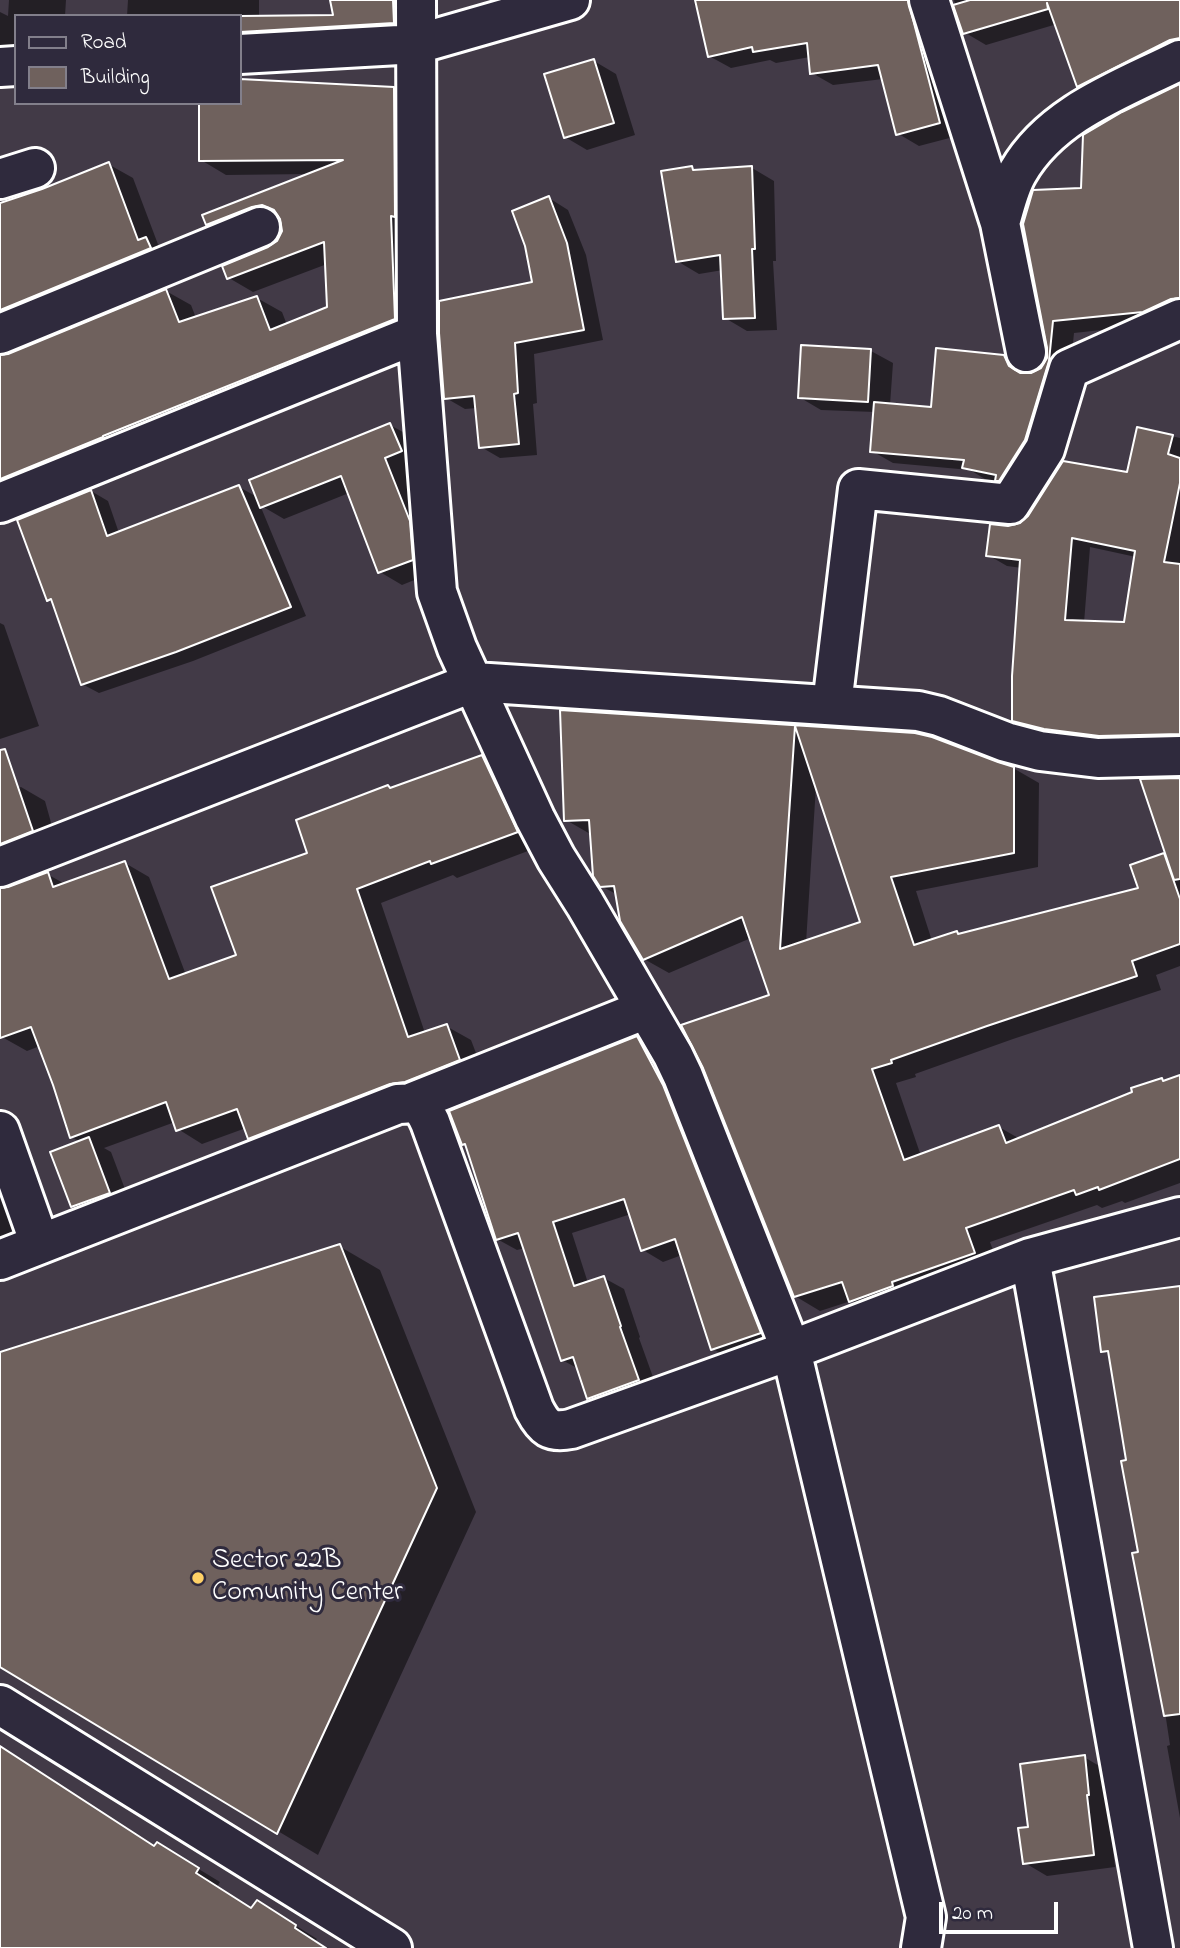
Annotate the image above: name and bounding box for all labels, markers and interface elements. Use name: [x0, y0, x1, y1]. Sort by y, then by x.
legend: [14, 14, 242, 105]
text: Road: [81, 28, 127, 58]
text: Building: [81, 63, 150, 93]
place label: Sector 22B Comunity Center: [212, 1545, 403, 1611]
marker: Sector 22B Comunity Center: [190, 1570, 206, 1586]
scale bar: [942, 1888, 1061, 1932]
text: 20 m: [952, 1899, 993, 1929]

